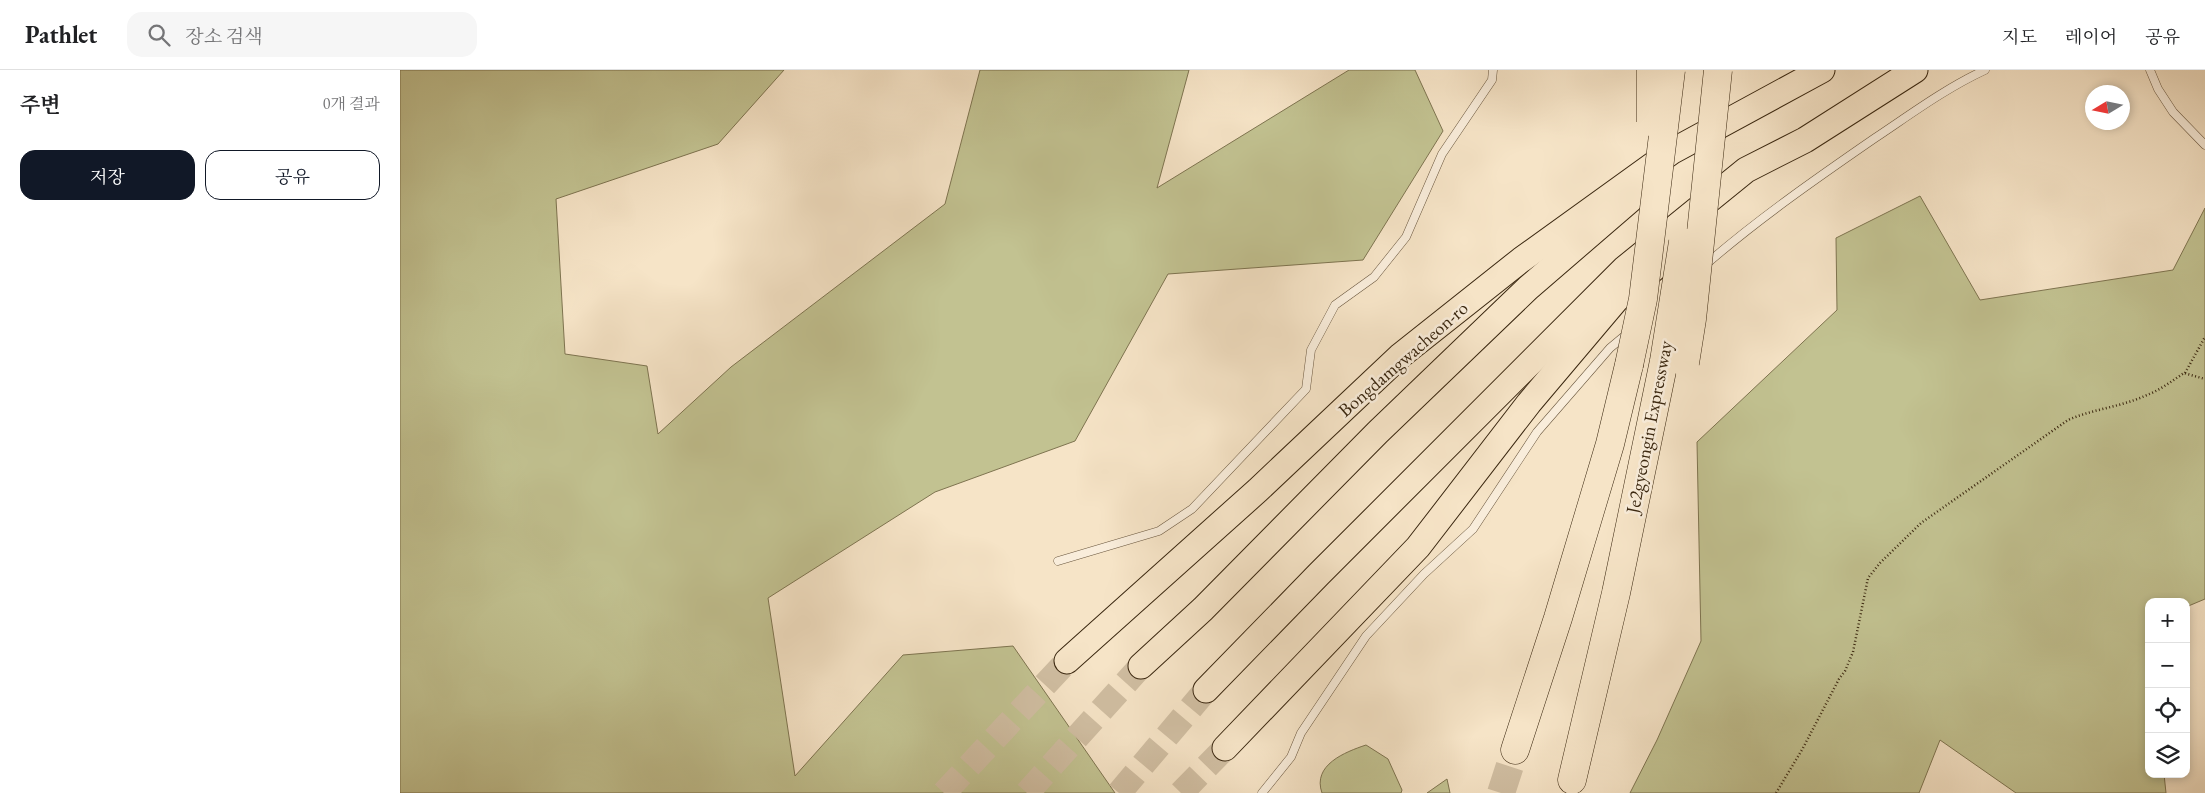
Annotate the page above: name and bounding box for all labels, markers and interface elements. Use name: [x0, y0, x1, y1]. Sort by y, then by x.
search box: [127, 12, 477, 57]
text: Pathlet: [25, 19, 97, 50]
icon: search: [145, 21, 173, 49]
text: 장소 검색: [185, 24, 263, 49]
text: 지도: [2002, 25, 2037, 48]
text: 레이어: [2065, 25, 2117, 48]
text: 공유: [2145, 25, 2180, 48]
north arrow: [2085, 85, 2130, 130]
text: 주변: [20, 91, 61, 118]
text: 0개 결과: [323, 93, 380, 114]
button: 저장: [20, 150, 195, 200]
button: 공유: [205, 150, 380, 200]
street label: Bongdamgwacheon-ro: [1333, 296, 1473, 422]
street label: Je2gyeongin Expressway: [1620, 338, 1678, 518]
map controls: [2145, 598, 2190, 778]
button: +: [2145, 598, 2190, 643]
button: −: [2145, 643, 2190, 688]
button: locate: [2145, 688, 2190, 733]
button: layers: [2145, 733, 2190, 778]

